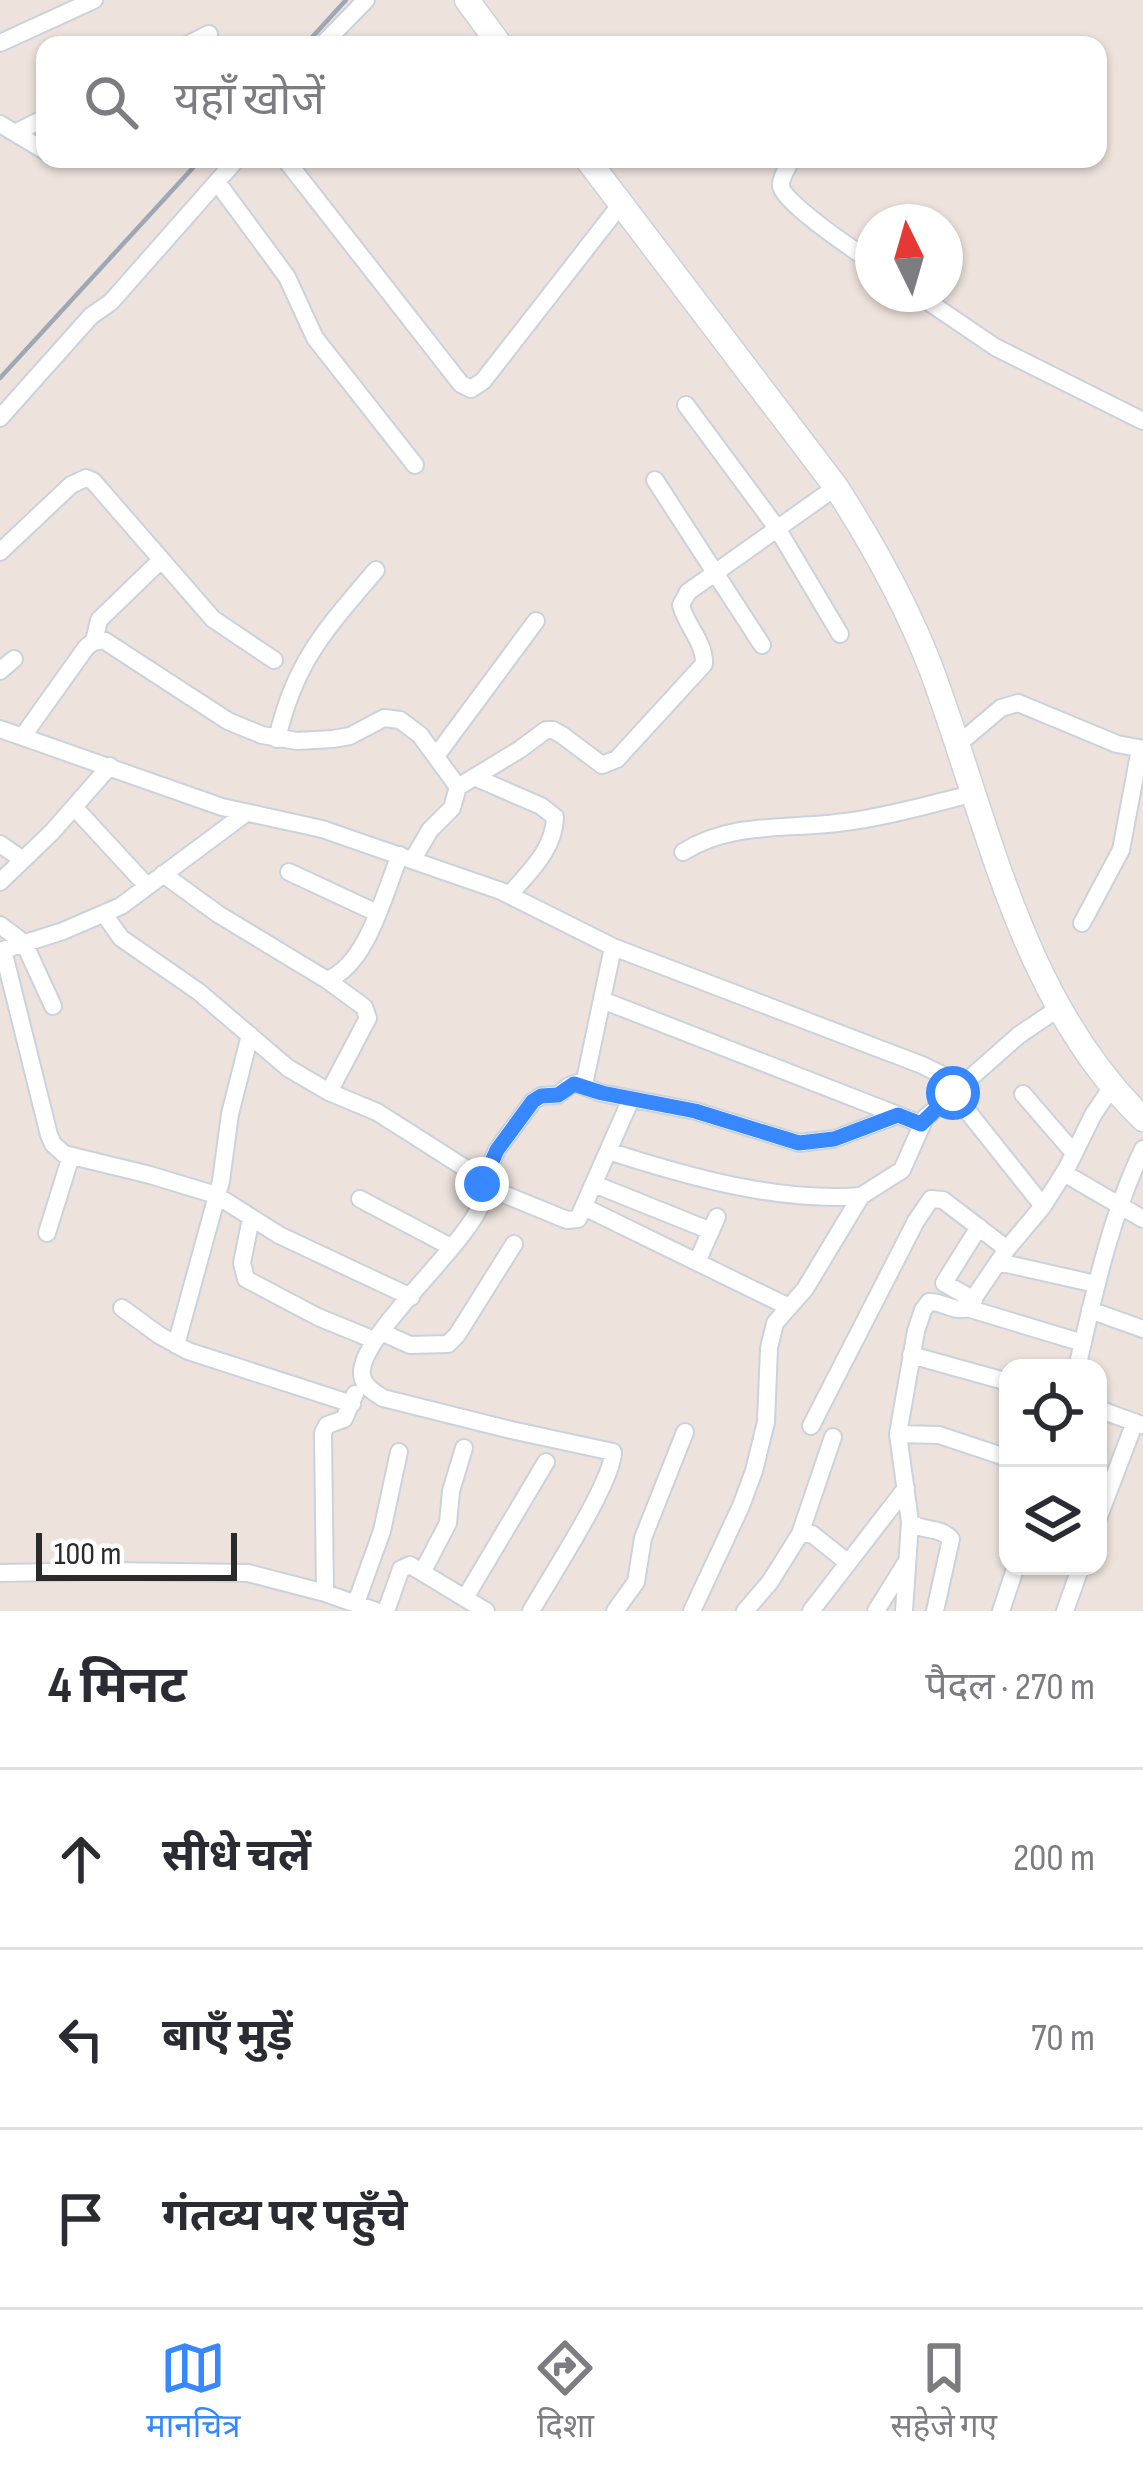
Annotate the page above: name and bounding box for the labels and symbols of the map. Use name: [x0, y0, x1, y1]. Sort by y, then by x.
north arrow: [855, 204, 963, 312]
route start: [926, 1066, 980, 1120]
route end: [455, 1157, 509, 1211]
scale bar: [36, 1527, 237, 1580]

